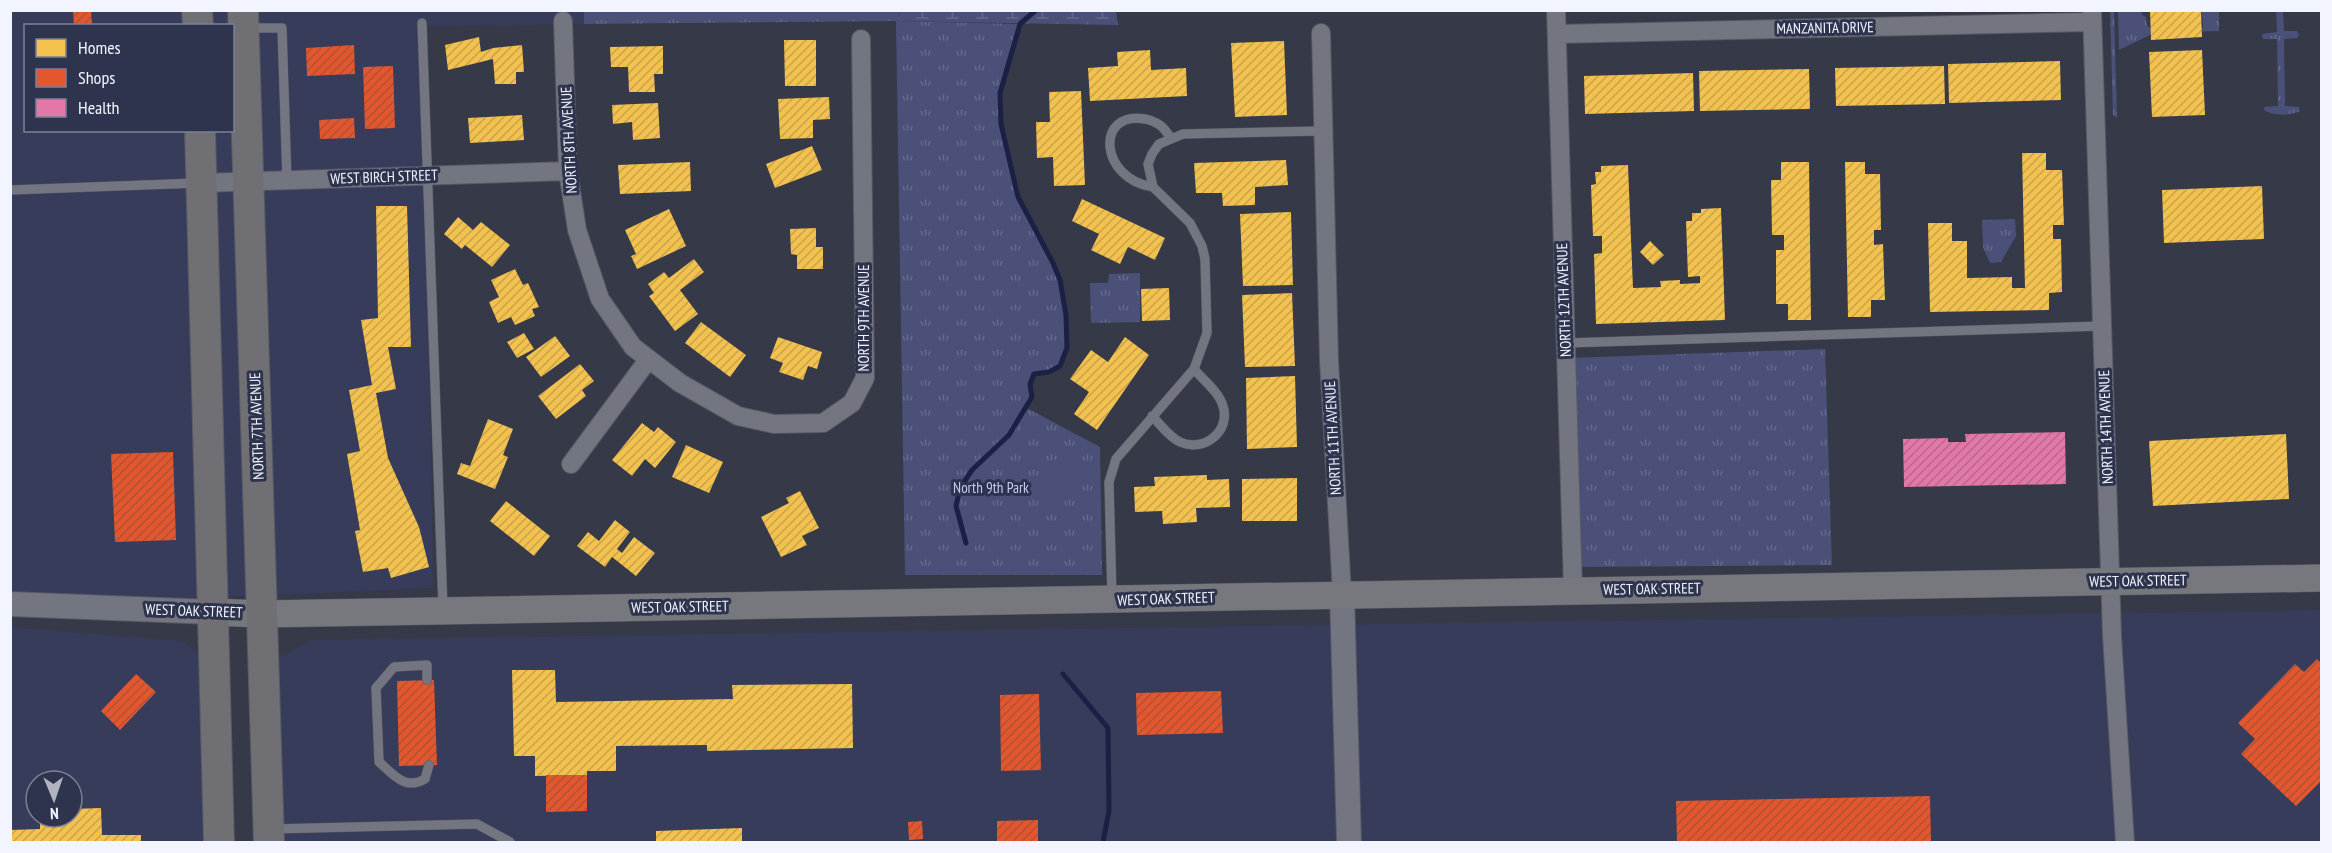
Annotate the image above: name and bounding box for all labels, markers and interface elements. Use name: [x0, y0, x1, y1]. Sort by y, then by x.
street label: MANZANITA DRIVE: [1776, 17, 1874, 38]
legend: [24, 24, 234, 132]
text: Homes: [78, 36, 121, 59]
text: Shops: [78, 66, 115, 89]
street label: NORTH 8TH AVENUE: [556, 86, 581, 194]
text: Health: [78, 96, 119, 119]
street label: WEST BIRCH STREET: [330, 165, 438, 188]
street label: NORTH 12TH AVENUE: [1552, 243, 1575, 357]
street label: NORTH 9TH AVENUE: [854, 264, 873, 372]
street label: NORTH 14TH AVENUE: [2094, 370, 2117, 484]
street label: NORTH 7TH AVENUE: [245, 372, 268, 480]
street label: NORTH 11TH AVENUE: [1320, 381, 1345, 495]
park label: North 9th Park: [953, 478, 1029, 497]
street label: WEST OAK STREET: [2089, 570, 2187, 591]
street label: WEST OAK STREET: [1603, 578, 1701, 599]
street label: WEST OAK STREET: [1117, 587, 1215, 610]
street label: WEST OAK STREET: [631, 596, 729, 617]
street label: WEST OAK STREET: [145, 599, 243, 622]
north arrow: [24, 769, 84, 829]
text: N: [50, 804, 59, 824]

